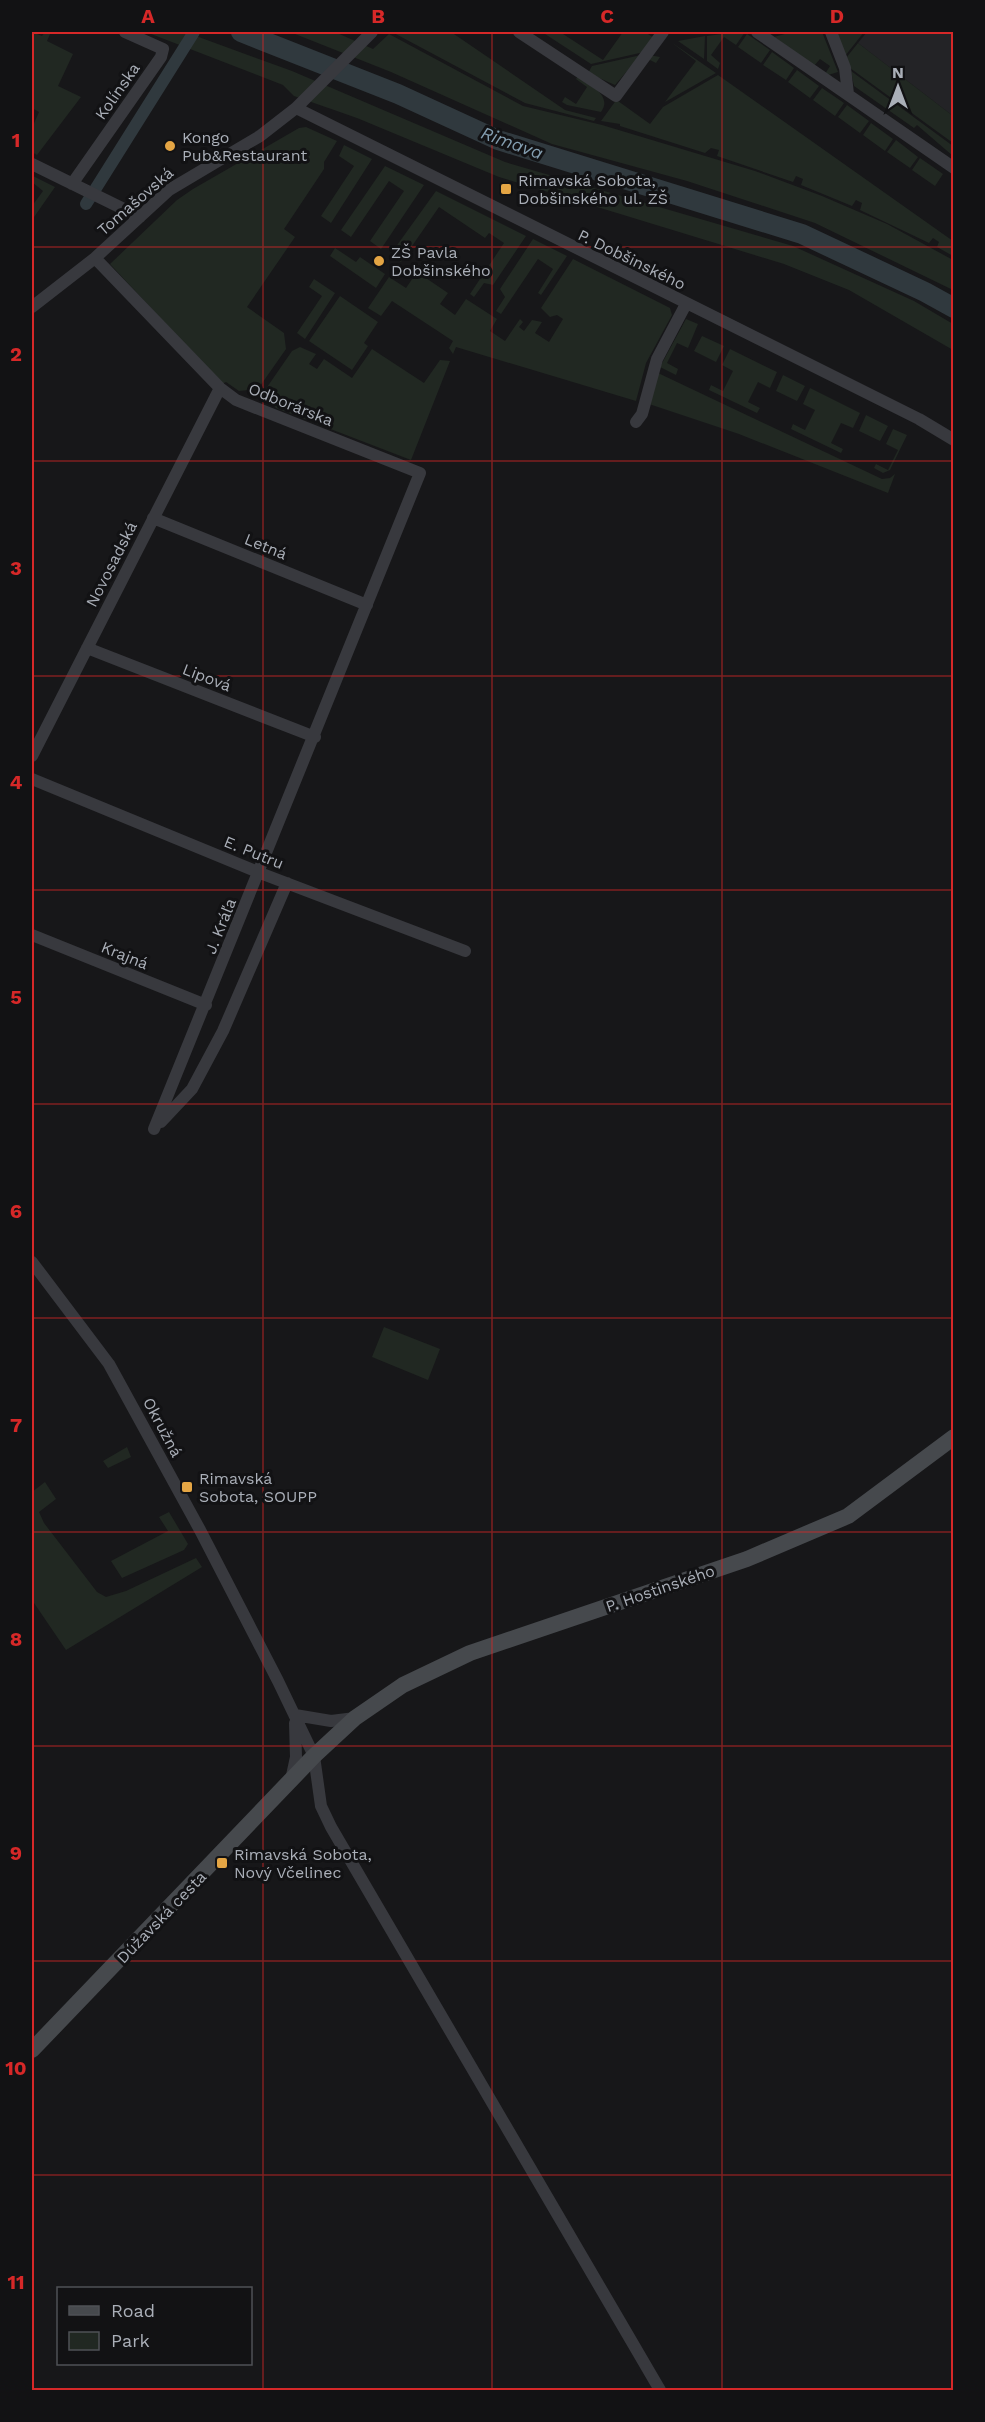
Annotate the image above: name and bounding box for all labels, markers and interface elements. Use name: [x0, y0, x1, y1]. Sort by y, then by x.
text: A: [141, 4, 155, 28]
text: B: [371, 4, 385, 28]
text: C: [600, 4, 614, 28]
text: D: [830, 4, 844, 28]
north arrow: [868, 57, 928, 117]
street label: Kolínska: [91, 59, 144, 123]
text: N: [892, 63, 904, 82]
water label: Rimava: [478, 122, 546, 163]
text: 1: [12, 128, 20, 152]
place label: Kongo Pub&Restaurant: [182, 128, 307, 165]
marker: Kongo Pub&Restaurant: [163, 139, 177, 153]
street label: Tomašovská: [93, 163, 177, 239]
place label: Rimavská Sobota, Dobšinského ul. ZŠ: [518, 171, 668, 208]
marker: Rimavská Sobota, Dobšinského ul. ZŠ: [499, 182, 513, 196]
street label: P. Dobšinského: [575, 225, 689, 294]
place label: ZŠ Pavla Dobšinského: [391, 243, 491, 280]
marker: ZŠ Pavla Dobšinského: [372, 254, 386, 268]
text: 2: [10, 342, 22, 366]
street label: Odborárska: [246, 379, 336, 430]
street label: Novosadská: [82, 518, 141, 610]
street label: Letná: [242, 529, 290, 564]
text: 3: [10, 556, 22, 580]
street label: Lipová: [180, 660, 234, 695]
text: 4: [10, 770, 23, 794]
street label: E. Putru: [221, 832, 286, 873]
street label: J. Kráľa: [201, 896, 240, 957]
street label: Krajná: [99, 937, 151, 973]
text: 5: [10, 985, 22, 1009]
text: 6: [10, 1199, 22, 1223]
street label: Okružná: [139, 1394, 186, 1460]
text: 7: [10, 1413, 22, 1437]
place label: Rimavská Sobota, SOUPP: [199, 1469, 317, 1506]
marker: Rimavská Sobota, SOUPP: [180, 1480, 194, 1494]
street label: P. Hostinského: [603, 1561, 717, 1616]
text: 8: [10, 1627, 22, 1651]
text: 9: [10, 1841, 22, 1865]
place label: Rimavská Sobota, Nový Včelinec: [234, 1845, 372, 1882]
marker: Rimavská Sobota, Nový Včelinec: [215, 1856, 229, 1870]
street label: Dúžavská cesta: [113, 1867, 210, 1967]
text: 10: [5, 2056, 27, 2080]
text: 11: [7, 2270, 25, 2294]
legend: [57, 2287, 252, 2365]
text: Road: [111, 2300, 155, 2321]
text: Park: [111, 2330, 150, 2351]

